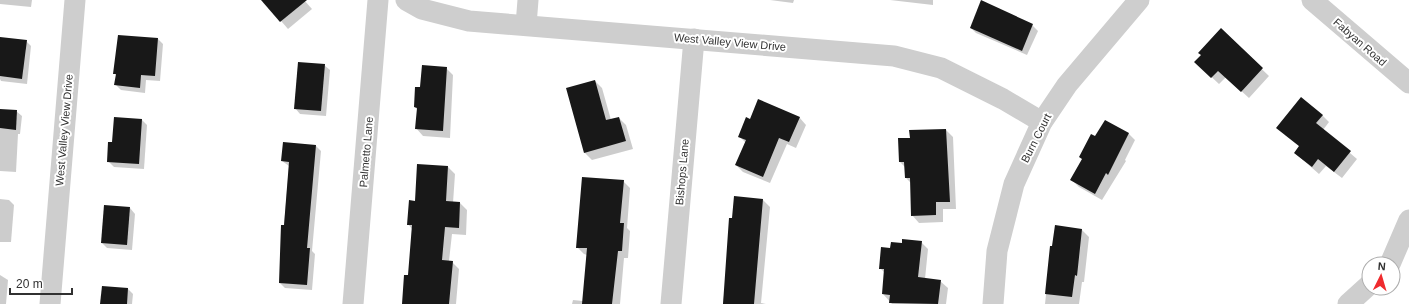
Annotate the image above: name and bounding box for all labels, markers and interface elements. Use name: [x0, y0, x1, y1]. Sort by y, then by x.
street label: Fabyan Road: [1331, 16, 1389, 68]
street label: West Valley View Drive: [673, 31, 787, 53]
street label: West Valley View Drive: [53, 73, 75, 187]
street label: Burn Court: [1019, 112, 1053, 164]
street label: Palmetto Lane: [357, 116, 375, 188]
street label: Bishops Lane: [673, 138, 691, 206]
north arrow: [1361, 256, 1401, 296]
text: N: [1377, 260, 1386, 272]
scale bar: [10, 270, 72, 296]
text: 20 m: [16, 277, 43, 291]

